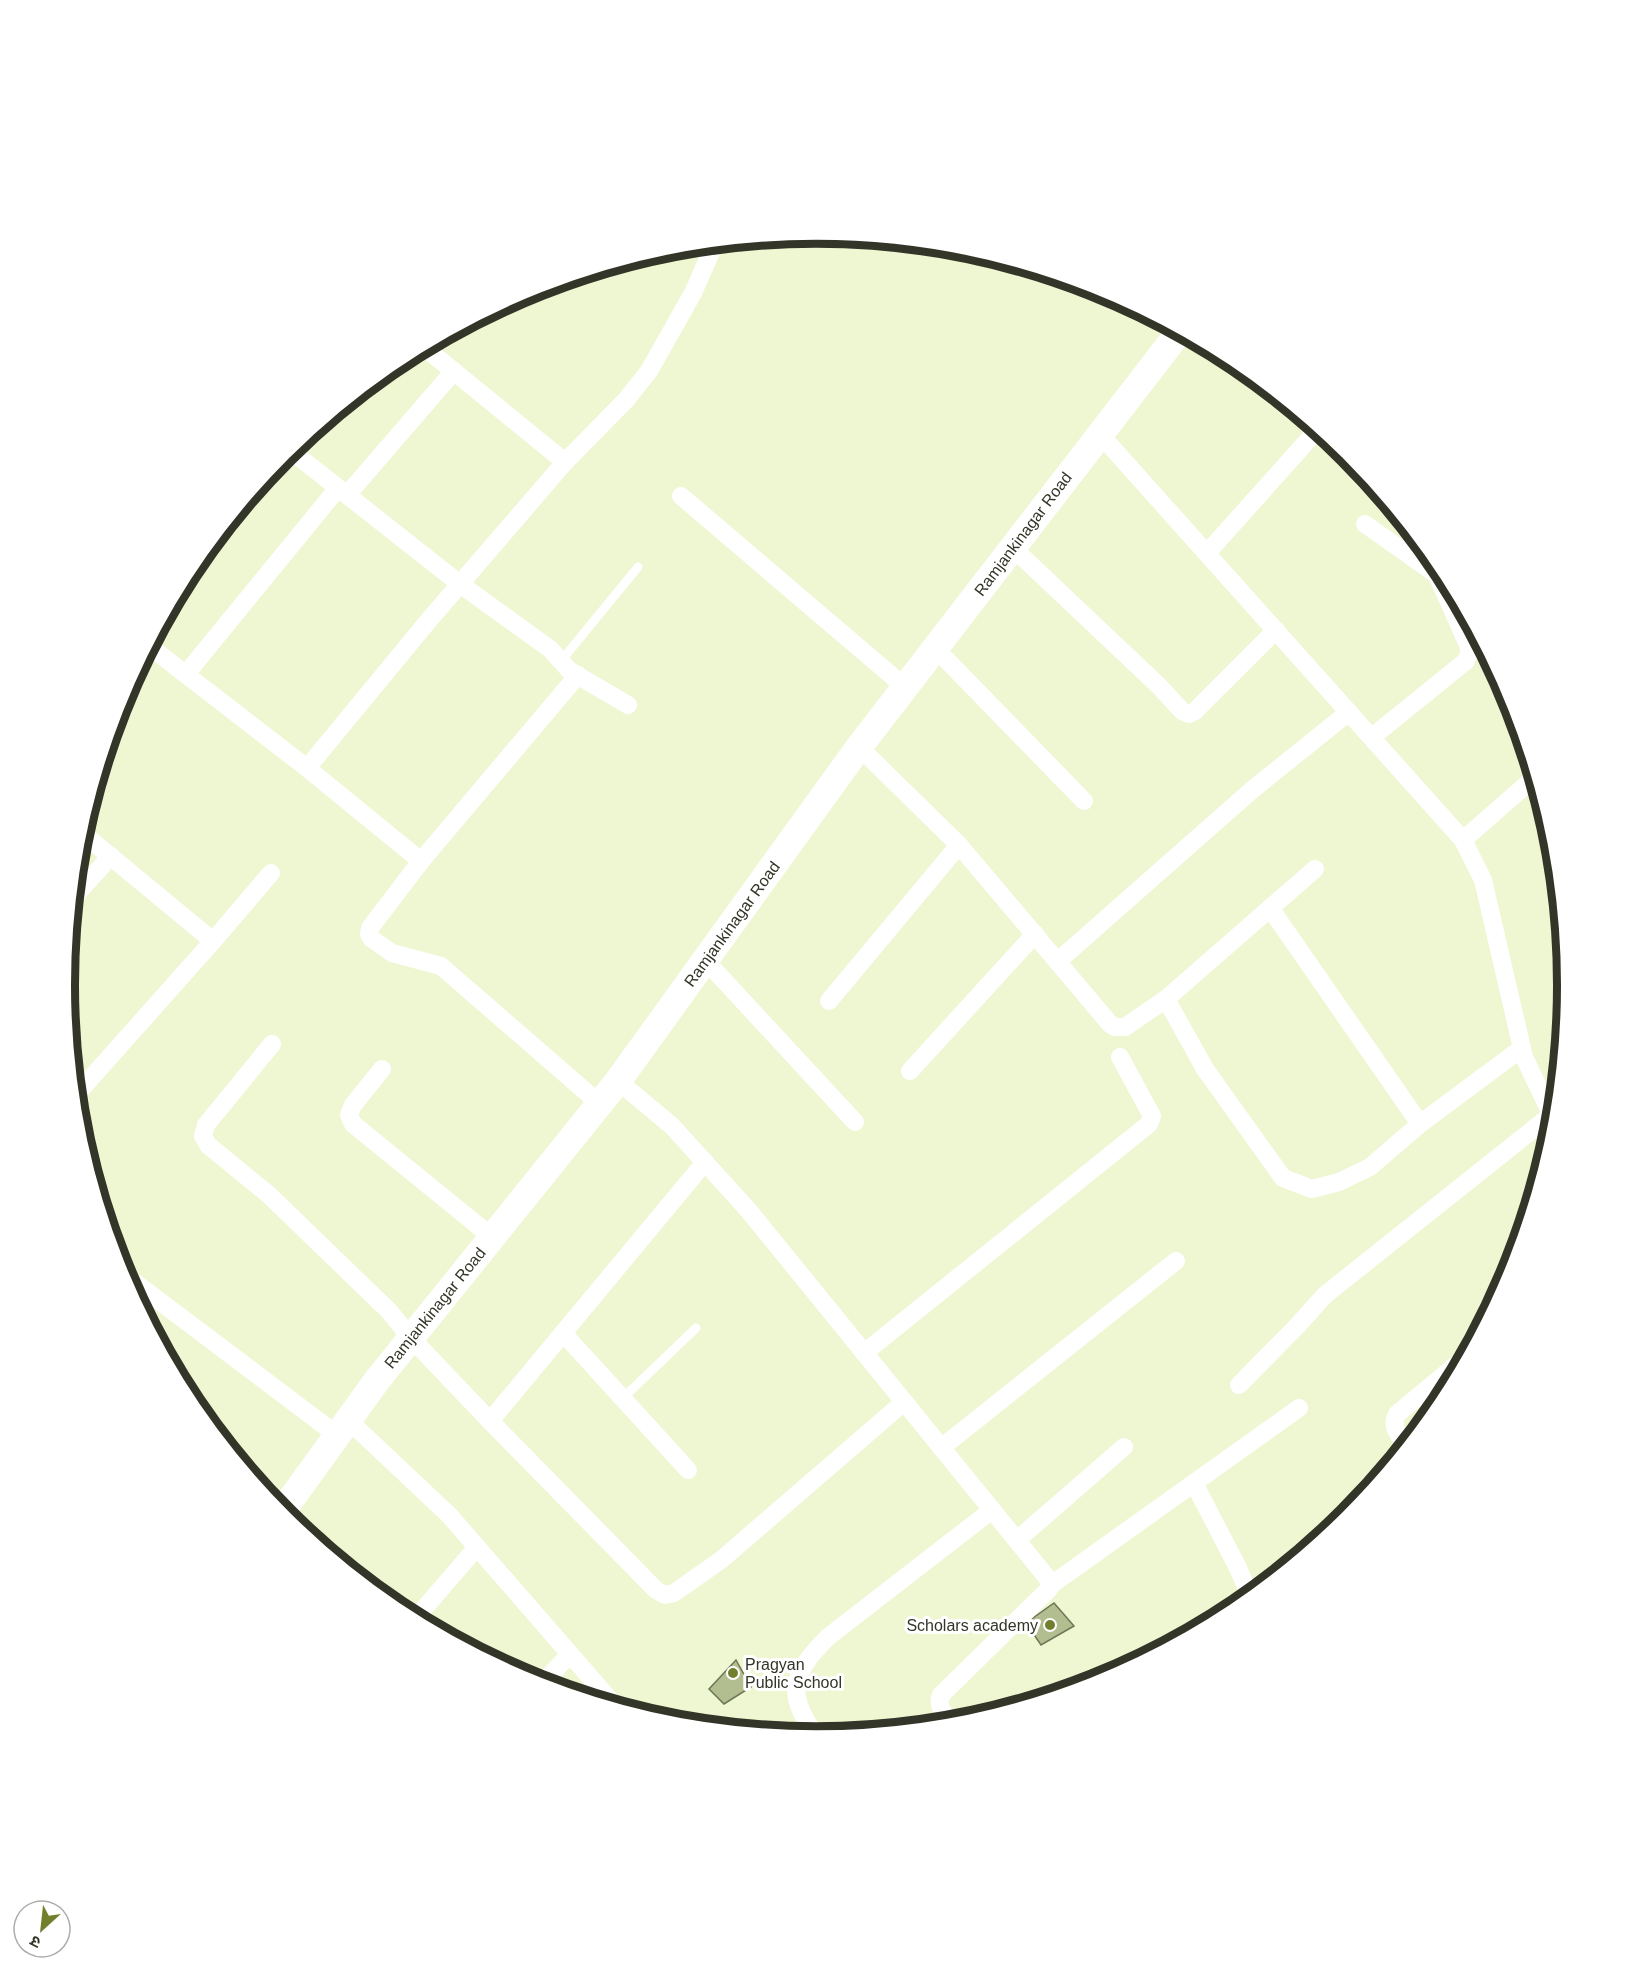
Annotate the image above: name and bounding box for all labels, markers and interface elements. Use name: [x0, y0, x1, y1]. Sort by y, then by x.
street label: Ramjankinagar Road: [971, 469, 1075, 599]
street label: Ramjankinagar Road: [681, 858, 783, 990]
street label: Ramjankinagar Road: [381, 1244, 489, 1372]
place label: Scholars academy: [906, 1617, 1038, 1634]
marker: Scholars academy: [1043, 1618, 1057, 1632]
place label: Pragyan Public School: [745, 1656, 842, 1691]
marker: Pragyan Public School: [726, 1666, 740, 1680]
north arrow: [12, 1899, 72, 1959]
text: उ: [27, 1932, 43, 1952]

